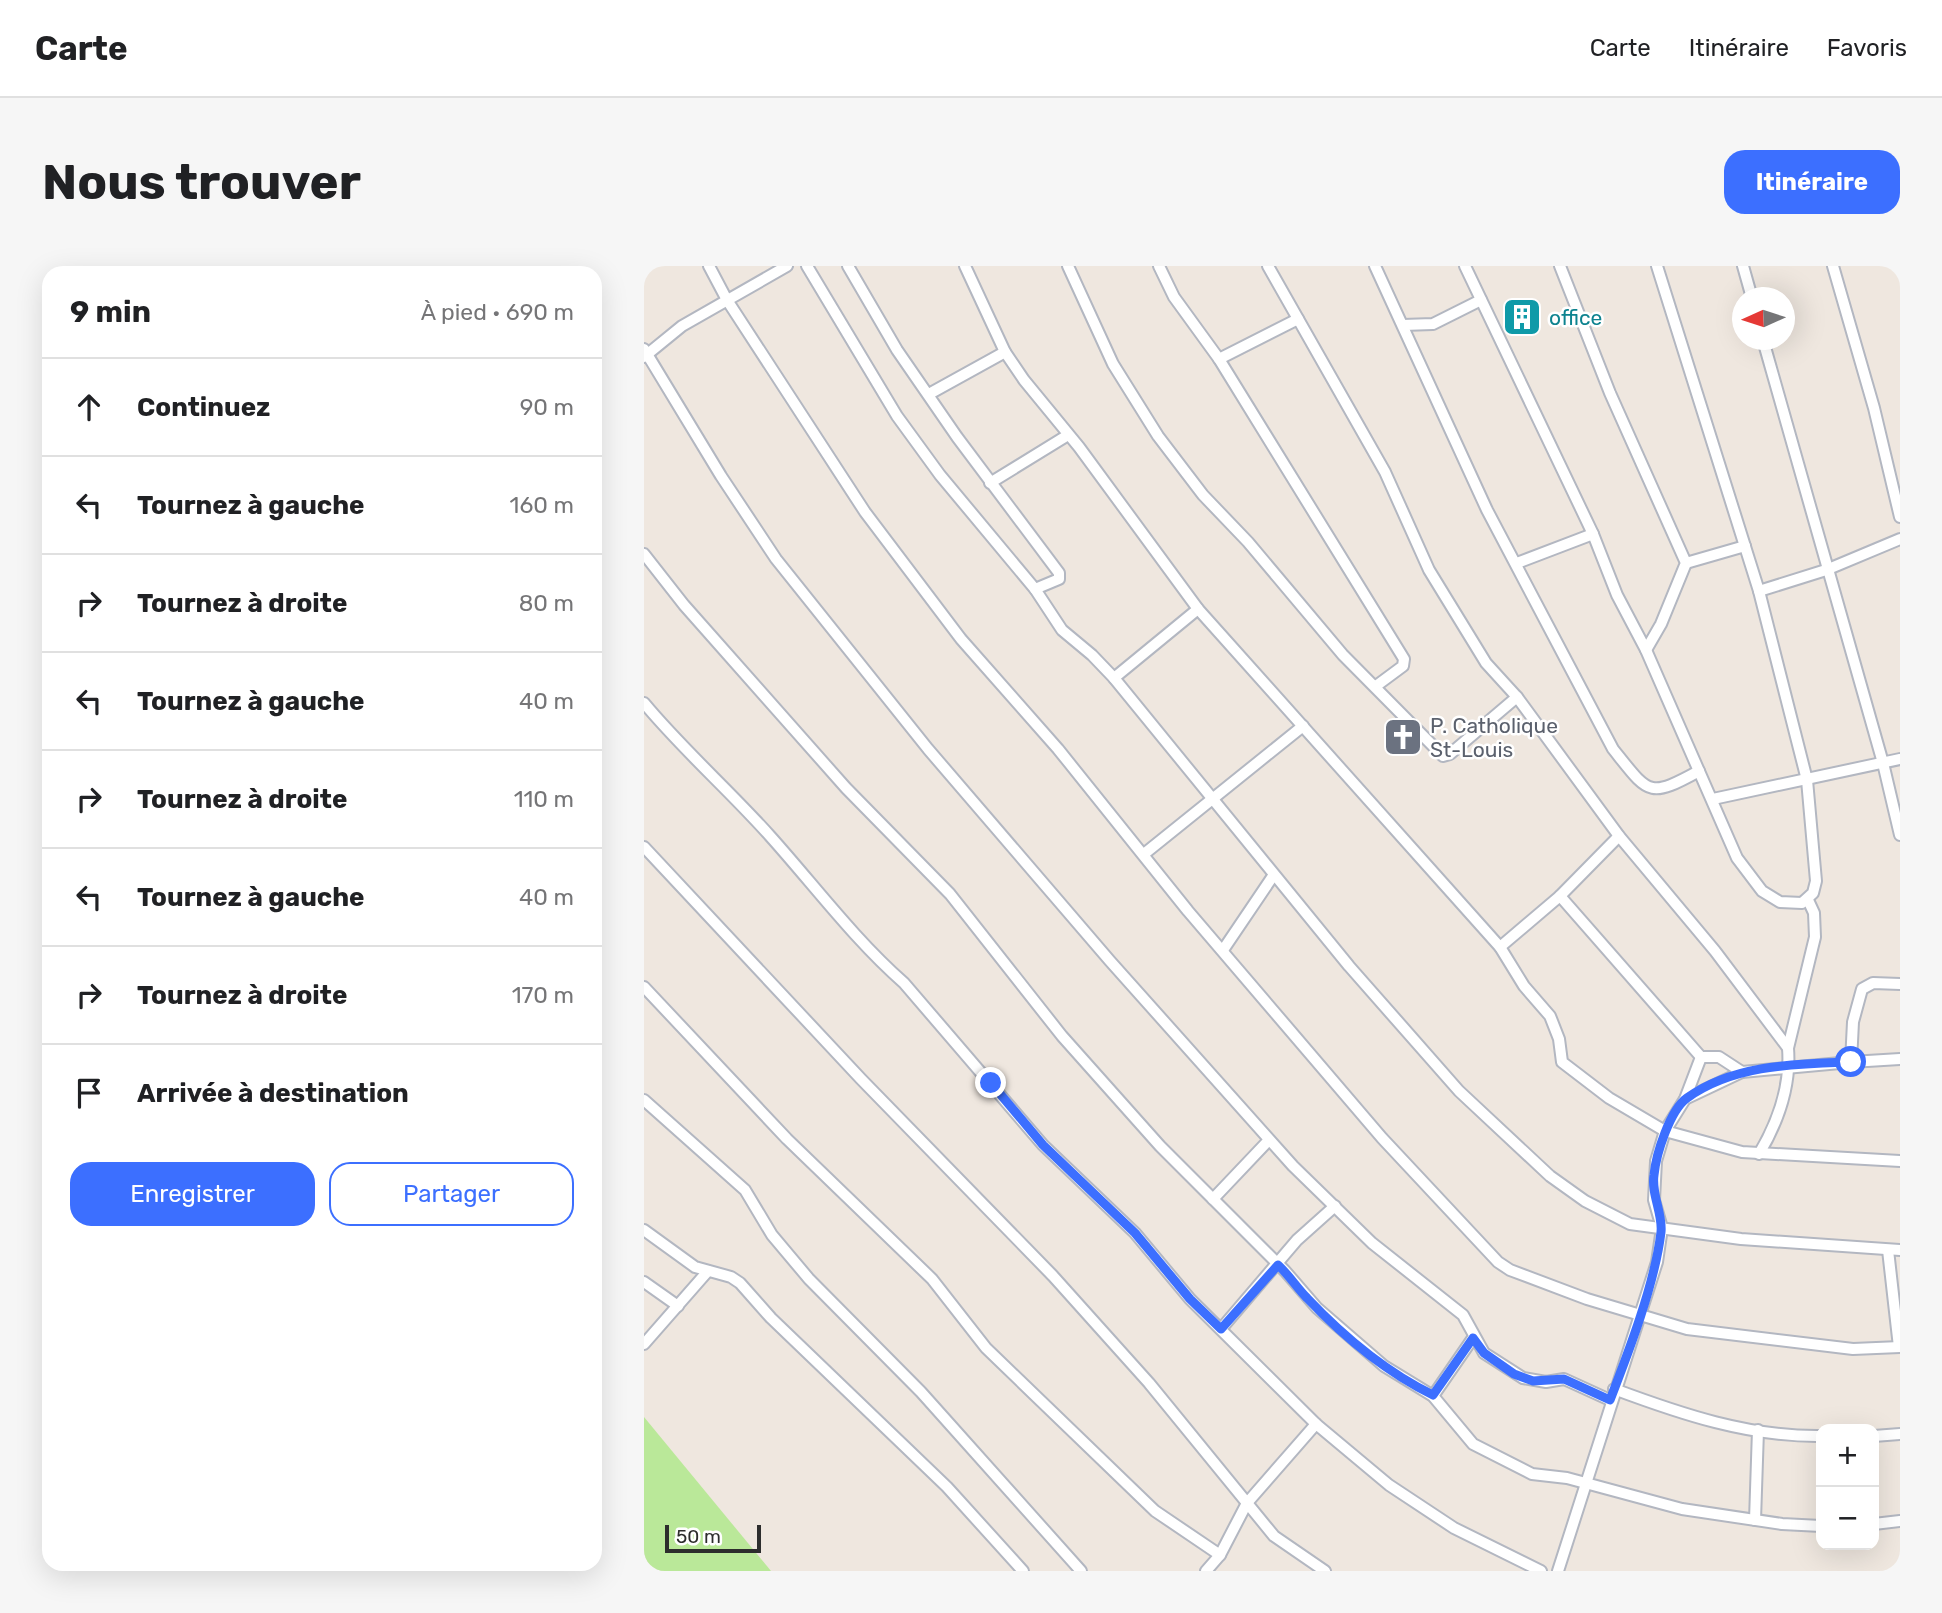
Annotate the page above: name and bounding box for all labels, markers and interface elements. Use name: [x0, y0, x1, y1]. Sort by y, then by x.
text: Carte: [35, 29, 128, 68]
text: Carte: [1590, 34, 1651, 62]
text: Itinéraire: [1689, 34, 1789, 62]
text: Favoris: [1827, 34, 1907, 62]
button: Itinéraire: [1724, 150, 1900, 214]
text: Nous trouver: [42, 153, 361, 211]
north arrow: [1732, 287, 1795, 350]
text: 9 min: [70, 294, 151, 330]
building icon: office: [1501, 296, 1543, 338]
text: À pied · 690 m: [421, 298, 574, 326]
place label: office: [1549, 305, 1602, 330]
icon: ahead: [70, 388, 108, 426]
text: Continuez: [137, 392, 270, 423]
text: 90 m: [520, 393, 574, 421]
icon: left: [70, 486, 108, 524]
text: Tournez à gauche: [137, 490, 365, 521]
text: 160 m: [510, 491, 574, 519]
icon: right: [70, 584, 108, 622]
text: Tournez à droite: [137, 588, 347, 619]
text: 80 m: [519, 589, 574, 617]
icon: left: [70, 682, 108, 720]
text: Tournez à gauche: [137, 686, 365, 717]
text: 40 m: [519, 687, 574, 715]
place label: P. Catholique St-Louis: [1430, 713, 1558, 762]
church icon: P. Catholique St-Louis: [1382, 716, 1424, 758]
icon: right: [70, 780, 108, 818]
text: Tournez à droite: [137, 784, 347, 815]
text: 110 m: [514, 785, 574, 813]
icon: left: [70, 878, 108, 916]
text: Tournez à gauche: [137, 882, 365, 913]
text: 40 m: [519, 883, 574, 911]
icon: right: [70, 976, 108, 1014]
text: Tournez à droite: [137, 980, 347, 1011]
text: 170 m: [512, 981, 574, 1009]
route start: [1835, 1046, 1866, 1077]
route end: [975, 1067, 1006, 1098]
icon: arrive: [70, 1074, 108, 1112]
text: Arrivée à destination: [137, 1078, 409, 1109]
button: Enregistrer: [70, 1162, 315, 1226]
button: Partager: [329, 1162, 574, 1226]
map controls: [1816, 1424, 1879, 1550]
button: +: [1816, 1424, 1879, 1487]
button: −: [1816, 1487, 1879, 1550]
scale bar: [665, 1522, 761, 1554]
text: 50 m: [676, 1525, 721, 1548]

